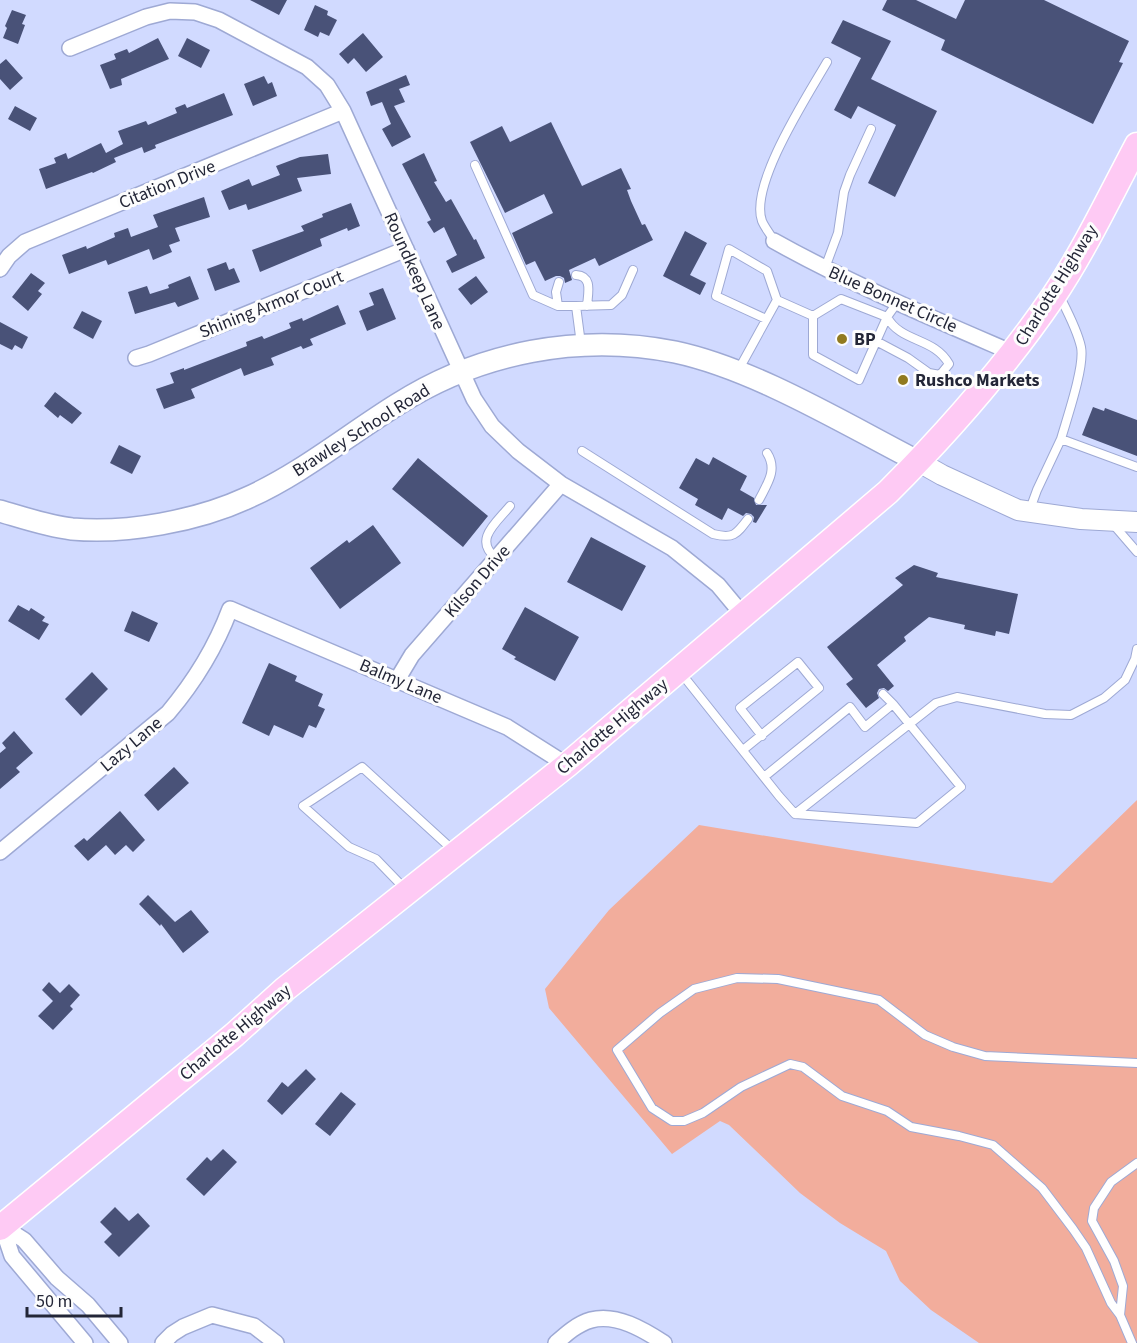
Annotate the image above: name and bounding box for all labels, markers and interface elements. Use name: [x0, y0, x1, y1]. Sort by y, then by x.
street label: Citation Drive: [115, 154, 219, 215]
street label: Roundkeep Lane: [377, 209, 452, 334]
street label: Charlotte Highway: [1009, 219, 1104, 351]
street label: Blue Bonnet Circle: [824, 260, 961, 339]
street label: Shining Armor Court: [195, 264, 347, 345]
place label: BP: [854, 327, 876, 352]
marker: BP: [835, 332, 849, 346]
place label: Rushco Markets: [915, 368, 1040, 393]
marker: Rushco Markets: [896, 373, 910, 387]
street label: Brawley School Road: [288, 378, 435, 483]
street label: Kilson Drive: [439, 539, 516, 623]
street label: Balmy Lane: [356, 653, 446, 710]
street label: Charlotte Highway: [551, 672, 674, 781]
street label: Lazy Lane: [95, 711, 168, 778]
street label: Charlotte Highway: [174, 978, 297, 1087]
scale bar: [27, 1280, 122, 1318]
text: 50 m: [36, 1289, 72, 1314]

